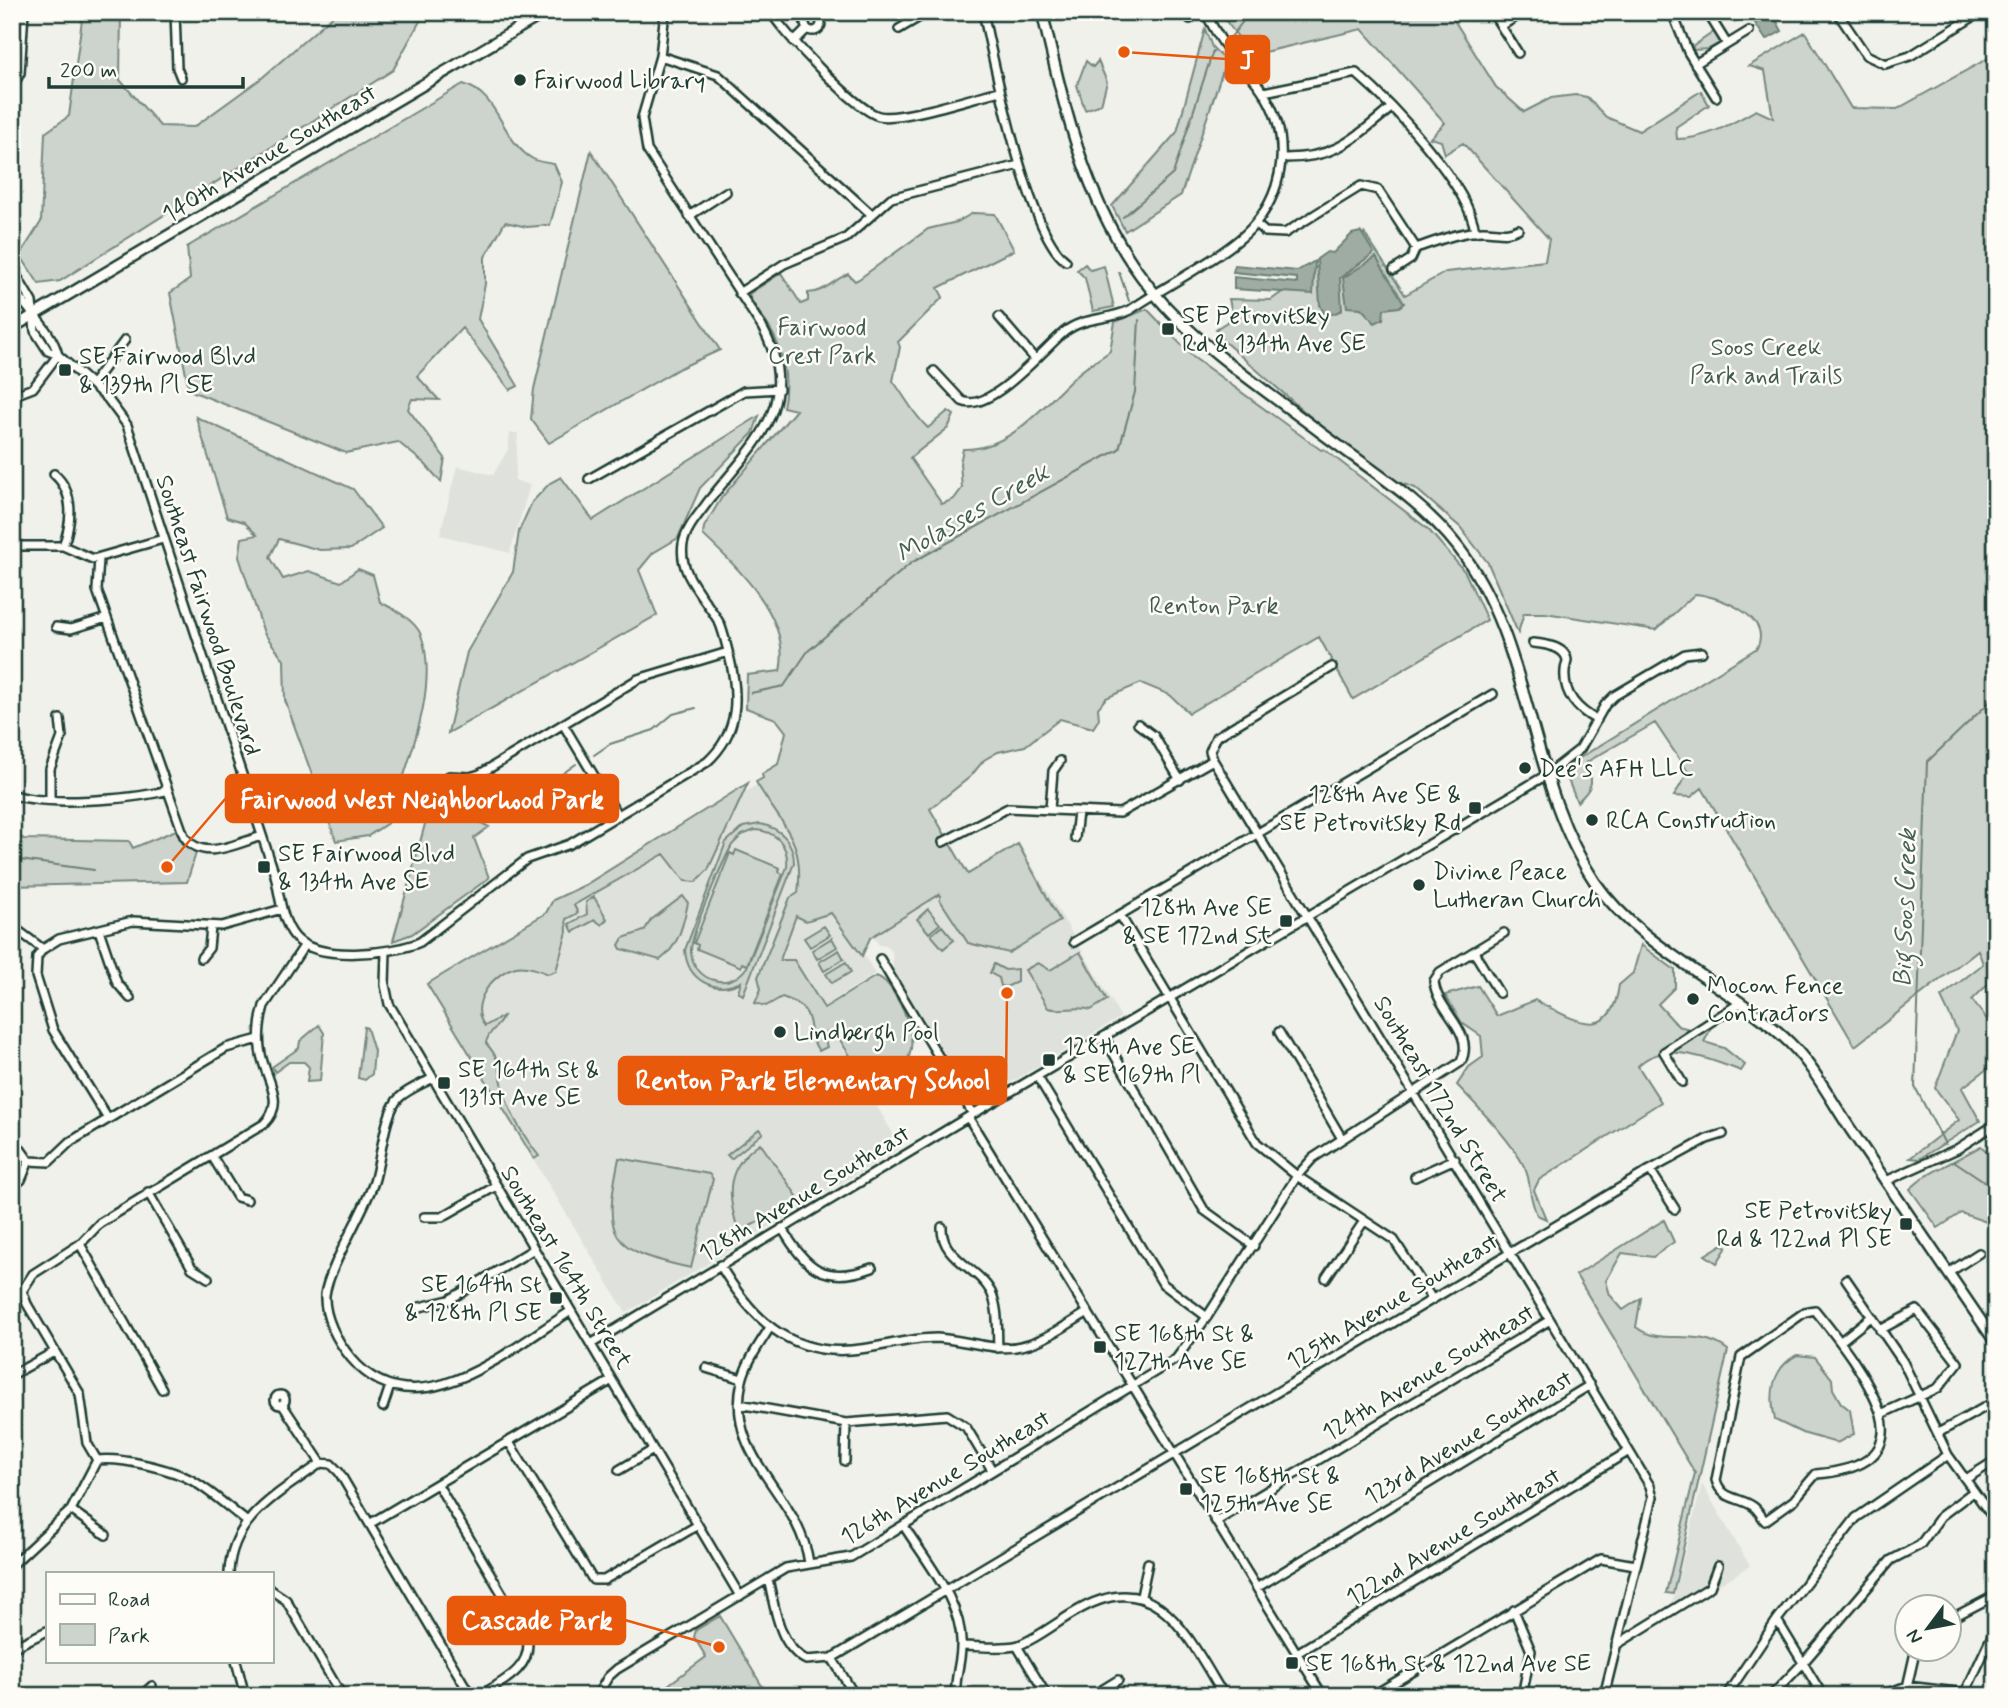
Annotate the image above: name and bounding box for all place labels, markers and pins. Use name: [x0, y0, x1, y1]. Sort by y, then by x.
callout: J: [1226, 36, 1269, 83]
place label: Fairwood Library: [534, 66, 705, 97]
marker: Fairwood Library: [512, 72, 528, 88]
place label: SE Petrovitsky Rd & 134th Ave SE: [1182, 301, 1366, 360]
marker: SE Petrovitsky Rd & 134th Ave SE: [1160, 321, 1176, 337]
place label: SE Fairwood Blvd & 139th Pl SE: [79, 342, 256, 401]
marker: SE Fairwood Blvd & 139th Pl SE: [57, 362, 73, 378]
place label: Dee's AFH LLC: [1539, 754, 1693, 785]
marker: Dee's AFH LLC: [1517, 760, 1533, 776]
callout: Fairwood West Neighborhood Park: [226, 775, 618, 822]
place label: 128th Ave SE & SE Petrovitsky Rd: [1279, 780, 1461, 839]
marker: 128th Ave SE & SE Petrovitsky Rd: [1467, 800, 1483, 816]
place label: RCA Construction: [1606, 806, 1776, 837]
marker: RCA Construction: [1584, 812, 1600, 828]
place label: SE Fairwood Blvd & 134th Ave SE: [278, 839, 455, 898]
place label: Divine Peace Lutheran Church: [1433, 857, 1601, 916]
marker: SE Fairwood Blvd & 134th Ave SE: [256, 859, 272, 875]
marker: Divine Peace Lutheran Church: [1411, 877, 1427, 893]
place label: 128th Ave SE & SE 172nd St: [1123, 893, 1272, 952]
marker: 128th Ave SE & SE 172nd St: [1278, 913, 1294, 929]
place label: Mocon Fence Contractors: [1707, 971, 1843, 1030]
marker: Mocon Fence Contractors: [1685, 991, 1701, 1007]
place label: Lindbergh Pool: [794, 1018, 939, 1052]
marker: Lindbergh Pool: [772, 1024, 788, 1040]
place label: 128th Ave SE & SE 169th Pl: [1063, 1032, 1201, 1091]
marker: 128th Ave SE & SE 169th Pl: [1041, 1052, 1057, 1068]
place label: SE 164th St & 131st Ave SE: [458, 1055, 599, 1114]
callout: Renton Park Elementary School: [619, 1057, 1006, 1104]
marker: SE 164th St & 131st Ave SE: [436, 1075, 452, 1091]
place label: SE Petrovitsky Rd & 122nd Pl SE: [1716, 1196, 1892, 1255]
marker: SE Petrovitsky Rd & 122nd Pl SE: [1898, 1216, 1914, 1232]
place label: SE 164th St & 128th Pl SE: [405, 1270, 542, 1329]
marker: SE 164th St & 128th Pl SE: [548, 1290, 564, 1306]
place label: SE 168th St & 127th Ave SE: [1114, 1319, 1254, 1378]
marker: SE 168th St & 127th Ave SE: [1092, 1339, 1108, 1355]
place label: SE 168th St & 125th Ave SE: [1200, 1461, 1340, 1520]
marker: SE 168th St & 125th Ave SE: [1178, 1481, 1194, 1497]
callout: Cascade Park: [448, 1597, 625, 1644]
place label: SE 168th St & 122nd Ave SE: [1306, 1649, 1591, 1680]
marker: SE 168th St & 122nd Ave SE: [1284, 1655, 1300, 1671]

